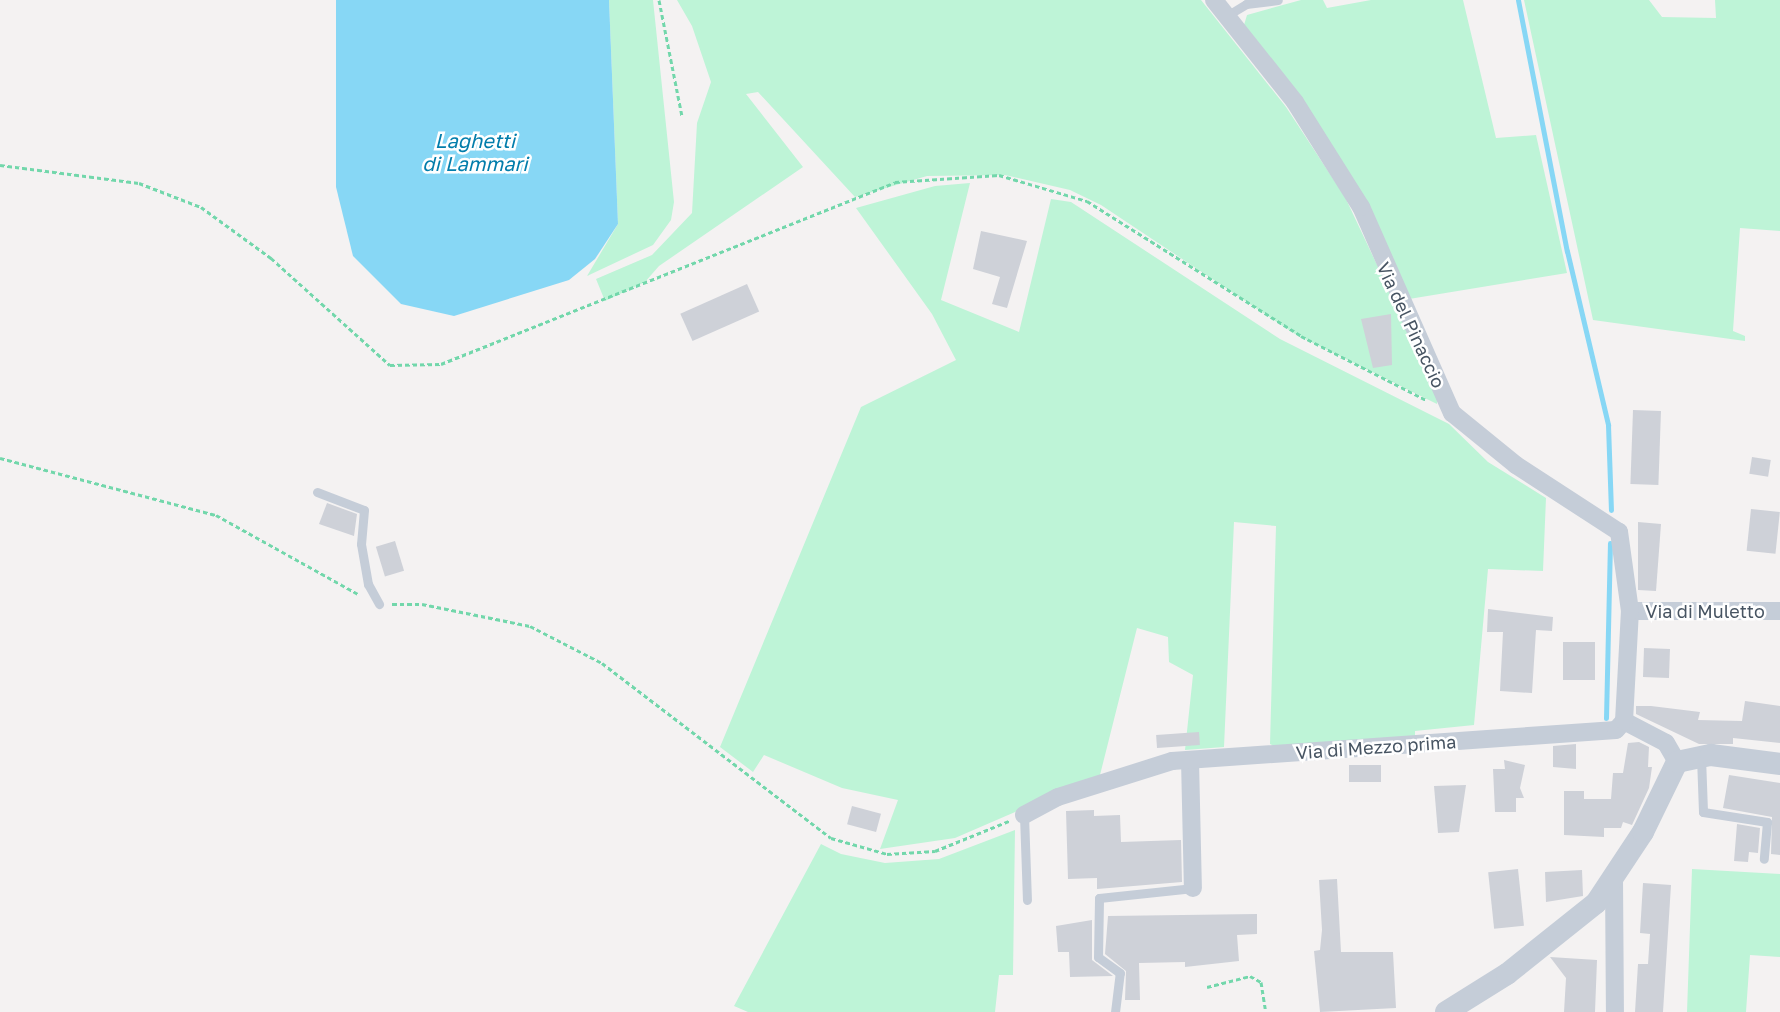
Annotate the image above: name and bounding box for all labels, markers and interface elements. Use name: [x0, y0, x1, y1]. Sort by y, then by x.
water label: Laghetti di Lammari: [422, 128, 528, 175]
street label: Via del Pinaccio: [1372, 259, 1450, 391]
street label: Via di Muletto: [1645, 600, 1765, 622]
street label: Via di Mezzo prima: [1295, 731, 1457, 763]

